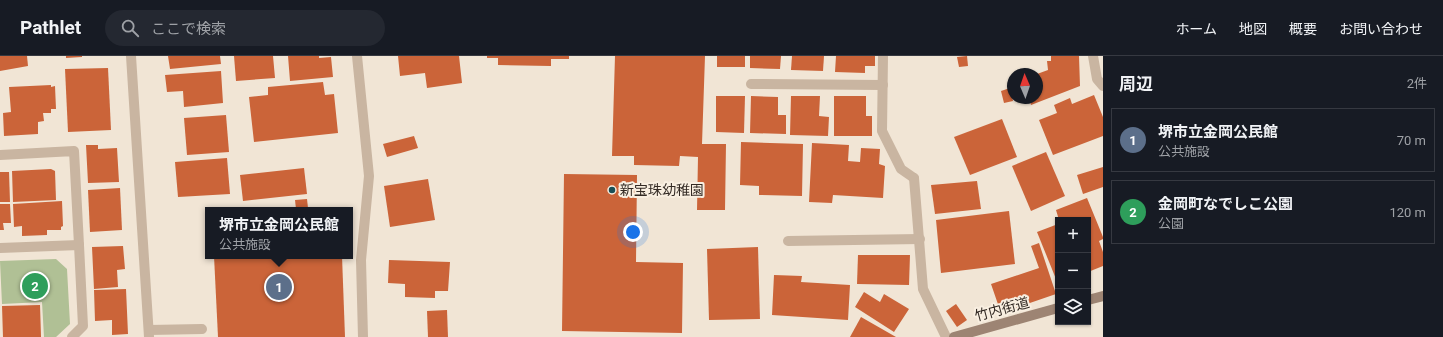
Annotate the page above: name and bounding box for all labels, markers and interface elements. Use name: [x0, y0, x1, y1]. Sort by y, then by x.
search box: [105, 10, 385, 46]
text: Pathlet: [20, 16, 81, 39]
icon: search: [119, 17, 141, 39]
text: ここで検索: [151, 20, 226, 38]
text: ホーム: [1175, 21, 1217, 37]
text: 地図: [1239, 21, 1267, 37]
text: 概要: [1289, 21, 1317, 37]
text: お問い合わせ: [1339, 21, 1423, 37]
north arrow: [1007, 68, 1043, 104]
text: 周辺: [1119, 74, 1153, 94]
text: 2件: [1407, 76, 1427, 91]
text: 堺市立金岡公民館: [1158, 123, 1278, 141]
text: 1: [1129, 133, 1137, 148]
text: 70 m: [1397, 133, 1426, 148]
text: 公共施設: [1158, 144, 1210, 159]
place label: 新宝珠幼稚園: [620, 182, 704, 198]
marker: 新宝珠幼稚園: [607, 185, 617, 195]
text: 金岡町なでしこ公園: [1158, 195, 1293, 213]
text: 2: [1129, 205, 1137, 220]
text: 120 m: [1389, 205, 1426, 220]
popup: [205, 207, 353, 259]
text: 堺市立金岡公民館: [219, 216, 339, 234]
text: 公園: [1158, 216, 1184, 231]
map controls: [1055, 217, 1091, 325]
button: +: [1055, 217, 1091, 253]
your location: [623, 222, 643, 242]
text: 公共施設: [219, 237, 271, 252]
button: −: [1055, 253, 1091, 289]
pin: 2: [22, 271, 48, 301]
pin: 1: [266, 272, 292, 302]
button: layers: [1055, 289, 1091, 325]
street label: 竹内街道: [973, 294, 1031, 324]

